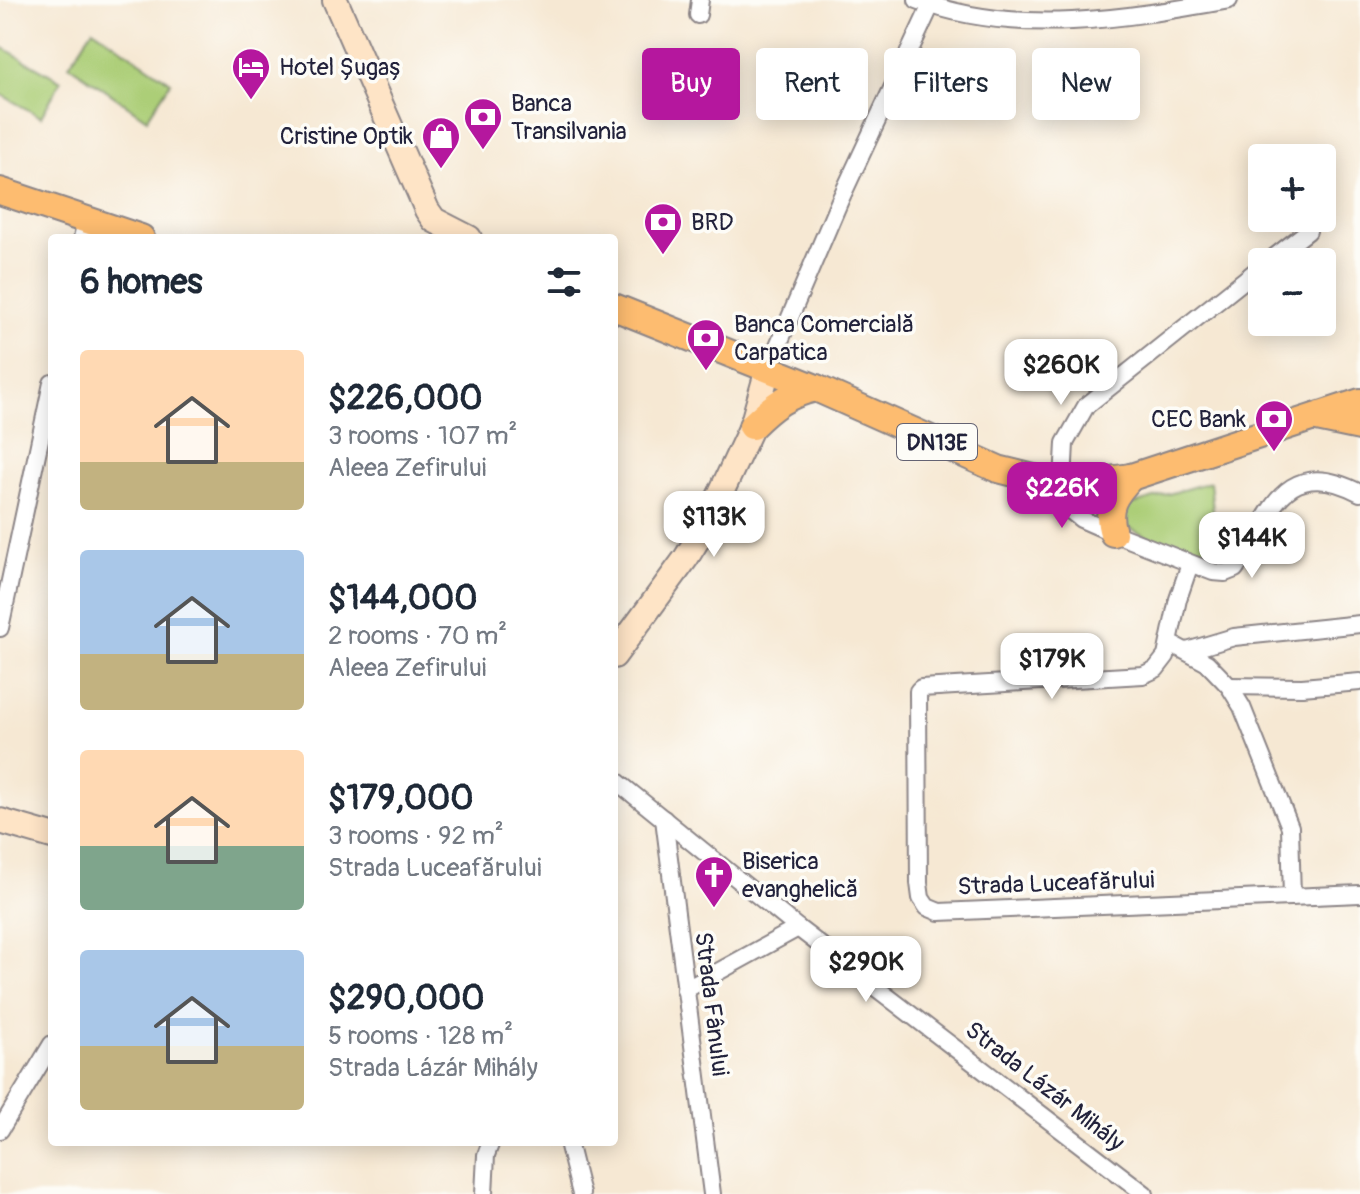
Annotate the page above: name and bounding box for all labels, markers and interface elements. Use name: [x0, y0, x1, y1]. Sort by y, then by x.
hotel icon: Hotel Șugaș: [230, 46, 272, 101]
chip: Buy: [642, 48, 740, 120]
chip: Rent: [756, 48, 868, 120]
chip: Filters: [884, 48, 1016, 120]
chip: New: [1032, 48, 1140, 120]
place label: Hotel Șugaș: [279, 53, 404, 82]
place label: Banca Transilvania: [511, 89, 627, 146]
bank icon: Banca Transilvania: [462, 96, 504, 151]
shop icon: Cristine Optik: [420, 115, 462, 170]
place label: Cristine Optik: [280, 122, 413, 151]
map controls: [1248, 144, 1336, 336]
button: +: [1248, 144, 1336, 232]
bank icon: BRD: [642, 201, 684, 256]
place label: BRD: [691, 208, 734, 237]
button: −: [1248, 248, 1336, 336]
icon: filters: [542, 260, 586, 304]
text: 6 homes: [80, 261, 203, 304]
place label: Banca Comercială Carpatica: [734, 310, 915, 367]
bank icon: Banca Comercială Carpatica: [685, 317, 727, 372]
pin: $260K: [1005, 339, 1117, 407]
text: $260K: [1022, 349, 1100, 381]
text: $226,000: [328, 377, 483, 420]
icon: home: [144, 382, 240, 478]
bank icon: CEC Bank: [1253, 398, 1295, 453]
place label: CEC Bank: [1151, 405, 1246, 434]
text: 3 rooms · 107 m²: [328, 420, 517, 452]
road number: DN13E: [897, 424, 977, 460]
text: Aleea Zefirului: [328, 452, 486, 484]
pin: $226K: [1006, 462, 1118, 530]
text: $226K: [1025, 472, 1099, 504]
pin: $113K: [658, 491, 770, 559]
text: $113K: [682, 501, 746, 533]
pin: $144K: [1196, 512, 1308, 580]
text: $144K: [1217, 522, 1287, 554]
text: $144,000: [328, 577, 477, 620]
icon: home: [144, 582, 240, 678]
text: 2 rooms · 70 m²: [328, 620, 507, 652]
pin: $179K: [996, 633, 1108, 701]
text: $179K: [1018, 643, 1086, 675]
text: Aleea Zefirului: [328, 652, 486, 684]
text: $179,000: [328, 777, 474, 820]
icon: home: [144, 782, 240, 878]
text: 3 rooms · 92 m²: [328, 820, 504, 852]
place label: Biserica evanghelică: [742, 847, 859, 904]
text: Strada Luceafărului: [328, 852, 542, 884]
church icon: Biserica evanghelică: [693, 854, 735, 909]
street label: Strada Luceafărului: [957, 866, 1155, 901]
street label: Strada Fânului: [688, 930, 735, 1078]
pin: $290K: [810, 936, 922, 1004]
text: $290K: [828, 946, 904, 978]
text: $290,000: [328, 977, 484, 1020]
icon: home: [144, 982, 240, 1078]
street label: Strada Lázár Mihály: [959, 1015, 1130, 1157]
text: 5 rooms · 128 m²: [328, 1020, 513, 1052]
text: Strada Lázár Mihály: [328, 1052, 538, 1084]

